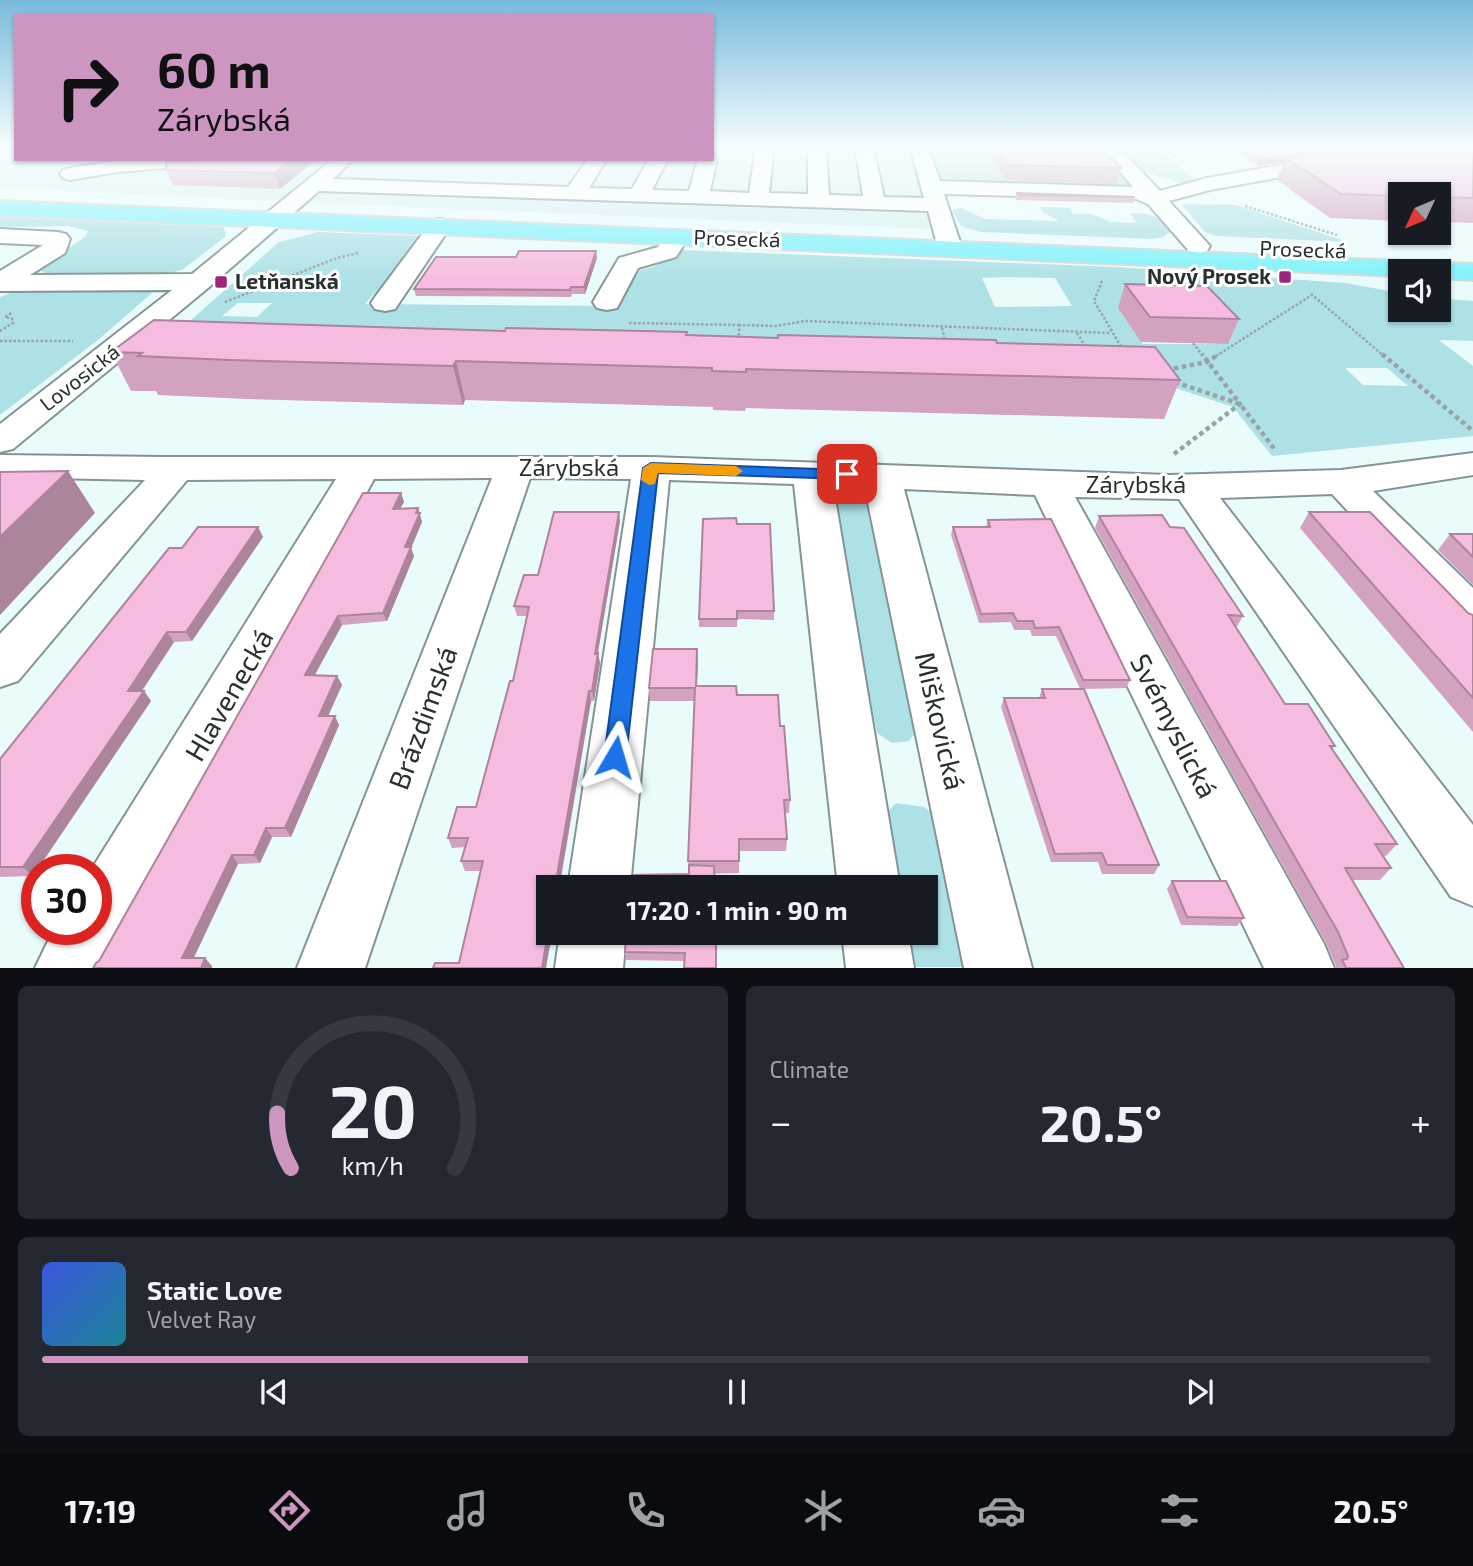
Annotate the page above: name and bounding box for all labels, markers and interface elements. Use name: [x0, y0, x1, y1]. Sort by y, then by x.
text: 60 m: [157, 39, 271, 98]
icon: right: [42, 42, 133, 133]
text: Zárybská: [157, 99, 291, 137]
north arrow: [1388, 182, 1451, 245]
map controls: [1388, 182, 1451, 322]
street label: Prosecká: [693, 223, 781, 252]
street label: Prosecká: [1259, 234, 1347, 263]
button: sound: [1388, 259, 1451, 322]
place label: Nový Prosek: [1147, 263, 1271, 289]
place label: Letňanská: [235, 268, 339, 293]
marker: Nový Prosek: [1277, 269, 1293, 285]
marker: Letňanská: [213, 274, 229, 290]
street label: Lovosická: [34, 338, 124, 416]
pin: [817, 444, 877, 504]
street label: Zárybská: [519, 452, 619, 481]
icon: arrive: [828, 455, 866, 493]
street label: Zárybská: [1086, 469, 1186, 498]
street label: Hlavenecká: [177, 622, 280, 767]
street label: Brázdimská: [381, 642, 464, 794]
street label: Svémyslická: [1124, 648, 1226, 803]
street label: Miškovická: [909, 649, 973, 793]
position arrow: [578, 720, 652, 794]
speed limit sign: 30: [21, 854, 112, 945]
text: 17:20 · 1 min · 90 m: [626, 894, 848, 925]
text: Climate: [770, 1055, 849, 1083]
text: 20: [329, 1066, 417, 1154]
text: 20.5°: [1040, 1090, 1162, 1152]
text: −: [770, 1098, 792, 1144]
text: +: [1410, 1098, 1431, 1144]
text: km/h: [342, 1150, 404, 1180]
text: Static Love: [147, 1274, 283, 1305]
text: Velvet Ray: [147, 1305, 256, 1333]
icon: previous: [255, 1373, 293, 1411]
icon: pause: [718, 1373, 756, 1411]
icon: next: [1181, 1373, 1219, 1411]
icon: directions: [265, 1486, 314, 1535]
icon: music: [443, 1486, 492, 1535]
icon: phone: [621, 1486, 670, 1535]
icon: climate: [799, 1486, 848, 1535]
icon: car: [977, 1486, 1026, 1535]
icon: filters: [1155, 1486, 1204, 1535]
text: 17:19: [65, 1491, 136, 1529]
text: 20.5°: [1333, 1491, 1408, 1529]

